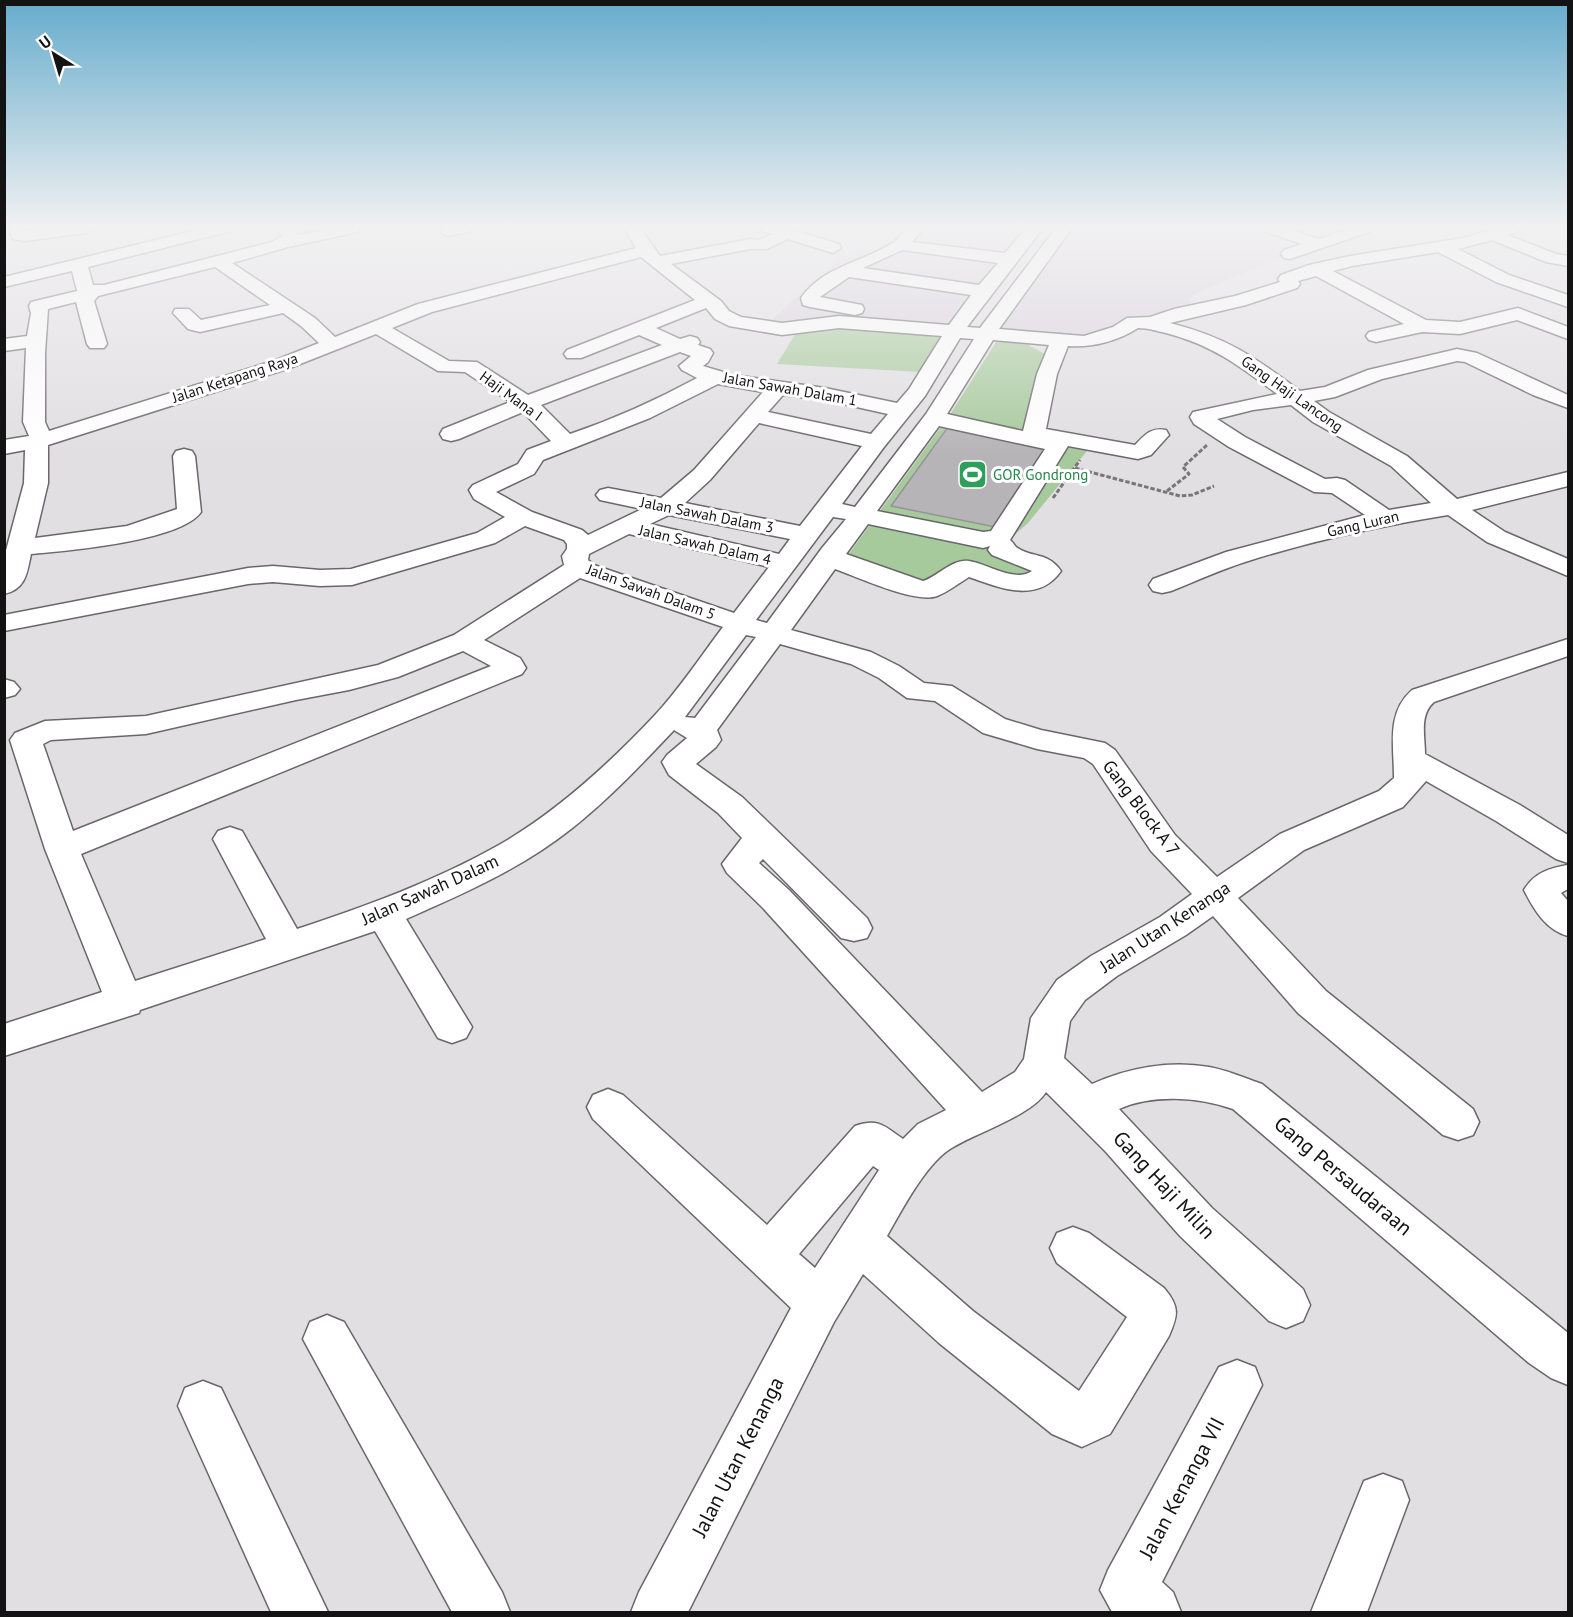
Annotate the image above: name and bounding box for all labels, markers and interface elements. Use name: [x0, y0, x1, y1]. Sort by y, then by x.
north arrow: [24, 24, 84, 84]
text: U: [35, 31, 55, 53]
street label: Jalan Ketapang Raya: [169, 348, 300, 407]
street label: Gang Haji Lancong: [1238, 351, 1347, 436]
street label: Haji Mana I: [476, 366, 546, 425]
street label: Jalan Sawah Dalam 1: [721, 367, 858, 410]
sports icon: GOR Gondrong: [956, 459, 988, 491]
place label: GOR Gondrong: [993, 465, 1088, 484]
street label: Jalan Sawah Dalam 3: [638, 492, 775, 537]
street label: Gang Luran: [1325, 506, 1401, 541]
street label: Jalan Sawah Dalam 4: [636, 520, 773, 569]
street label: Jalan Sawah Dalam 5: [583, 559, 718, 624]
street label: Gang Block A 7: [1098, 755, 1185, 860]
street label: Jalan Sawah Dalam: [357, 849, 502, 931]
street label: Jalan Utan Kenanga: [1094, 876, 1234, 978]
street label: Gang Persaudaraan: [1269, 1110, 1418, 1241]
street label: Gang Haji Milin: [1107, 1125, 1221, 1245]
street label: Jalan Utan Kenanga: [685, 1372, 790, 1542]
street label: Jalan Kenanga VII: [1132, 1412, 1230, 1564]

